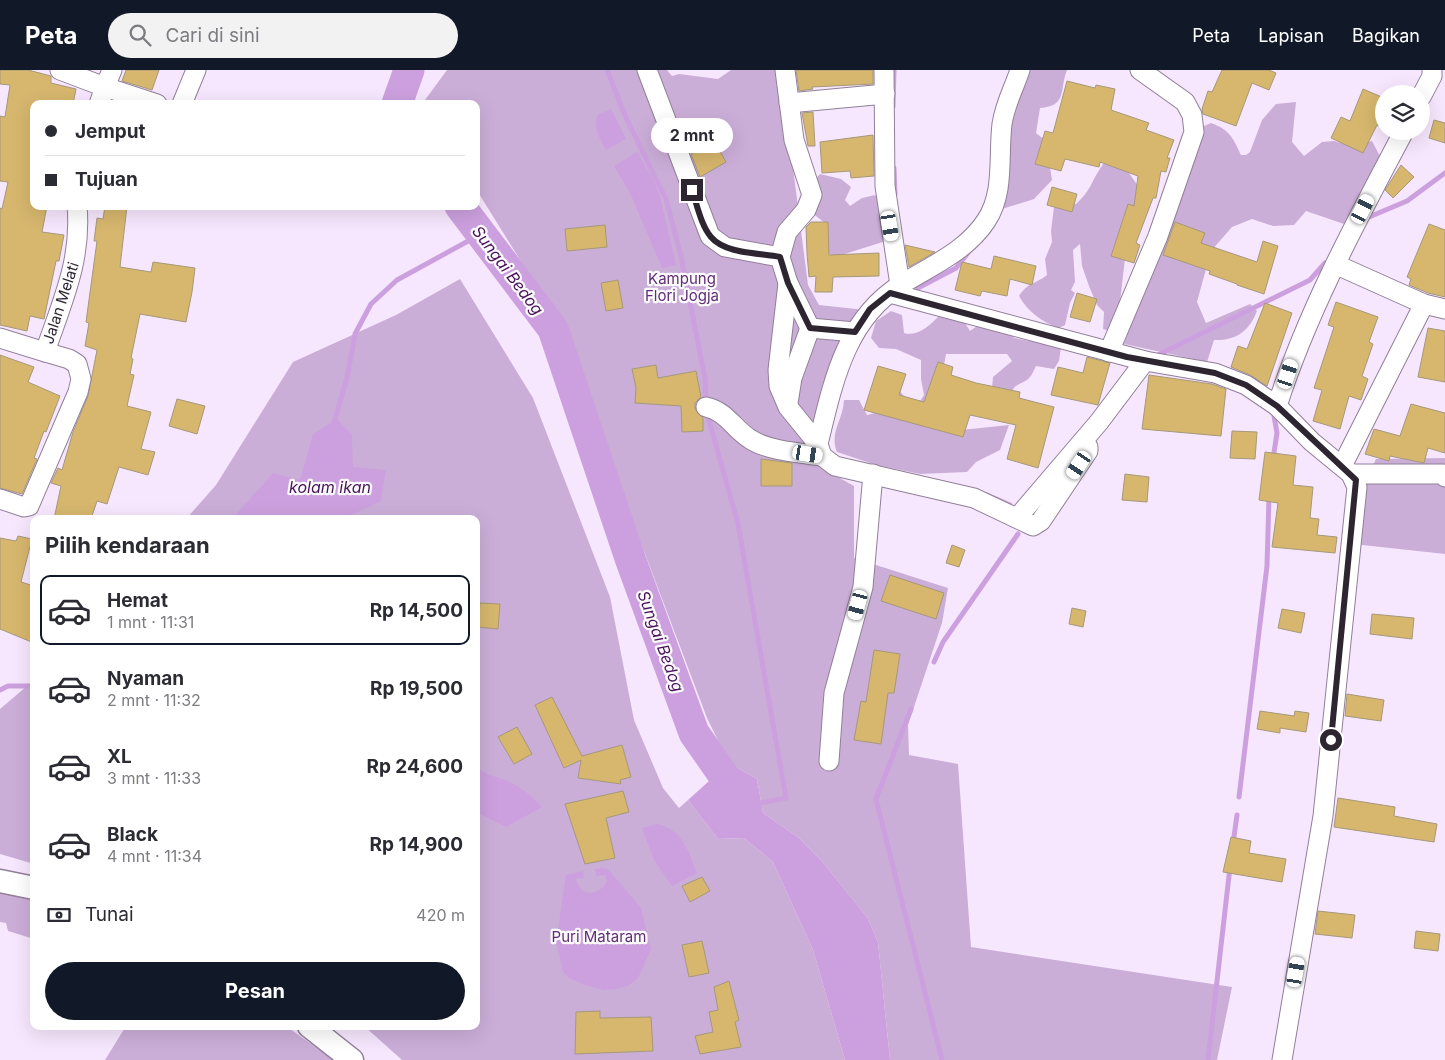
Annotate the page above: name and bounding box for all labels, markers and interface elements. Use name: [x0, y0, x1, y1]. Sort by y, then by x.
search box: [108, 13, 458, 58]
text: Peta: [25, 21, 78, 50]
icon: search: [126, 21, 154, 49]
text: Cari di sini: [166, 24, 259, 47]
text: Peta: [1192, 25, 1230, 46]
text: Lapisan: [1258, 25, 1324, 46]
text: Bagikan: [1352, 25, 1420, 46]
map controls: [1375, 85, 1430, 140]
button: layers: [1375, 85, 1430, 140]
callout: 2 mnt: [651, 118, 733, 152]
text: Jemput: [75, 120, 146, 143]
text: 2 mnt: [670, 125, 714, 145]
text: Tujuan: [75, 168, 138, 191]
route end: [681, 179, 703, 201]
car: [1349, 192, 1376, 226]
car: [880, 210, 899, 242]
water label: Sungai Bedog: [468, 222, 548, 319]
street label: Jalan Melati: [38, 259, 83, 346]
park label: Kampung Flori Jogja: [645, 269, 719, 305]
car: [1276, 357, 1299, 391]
car: [792, 444, 823, 464]
car: [1064, 448, 1093, 482]
water label: kolam ikan: [289, 477, 371, 497]
text: Pilih kendaraan: [45, 532, 210, 558]
icon: car: [47, 588, 92, 633]
water label: Sungai Bedog: [633, 588, 689, 694]
text: Hemat: [107, 589, 168, 612]
car: [846, 589, 869, 621]
text: Rp 14,500: [370, 599, 463, 622]
text: 1 mnt · 11:31: [107, 612, 194, 632]
icon: car: [47, 666, 92, 711]
text: Nyaman: [107, 667, 184, 690]
text: Rp 19,500: [370, 677, 463, 700]
text: 2 mnt · 11:32: [107, 690, 201, 710]
route start: [1320, 729, 1342, 751]
icon: car: [47, 744, 92, 789]
text: XL: [107, 745, 132, 768]
text: Rp 24,600: [366, 755, 463, 778]
text: 3 mnt · 11:33: [107, 768, 201, 788]
icon: car: [47, 822, 92, 867]
text: Black: [107, 823, 158, 846]
text: Rp 14,900: [370, 833, 463, 856]
text: 4 mnt · 11:34: [107, 846, 202, 866]
icon: cash: [45, 901, 73, 929]
text: Tunai: [85, 903, 134, 926]
text: 420 m: [416, 905, 465, 925]
park label: Puri Mataram: [552, 927, 646, 946]
car: [1286, 956, 1305, 988]
button: Pesan: [45, 962, 465, 1020]

